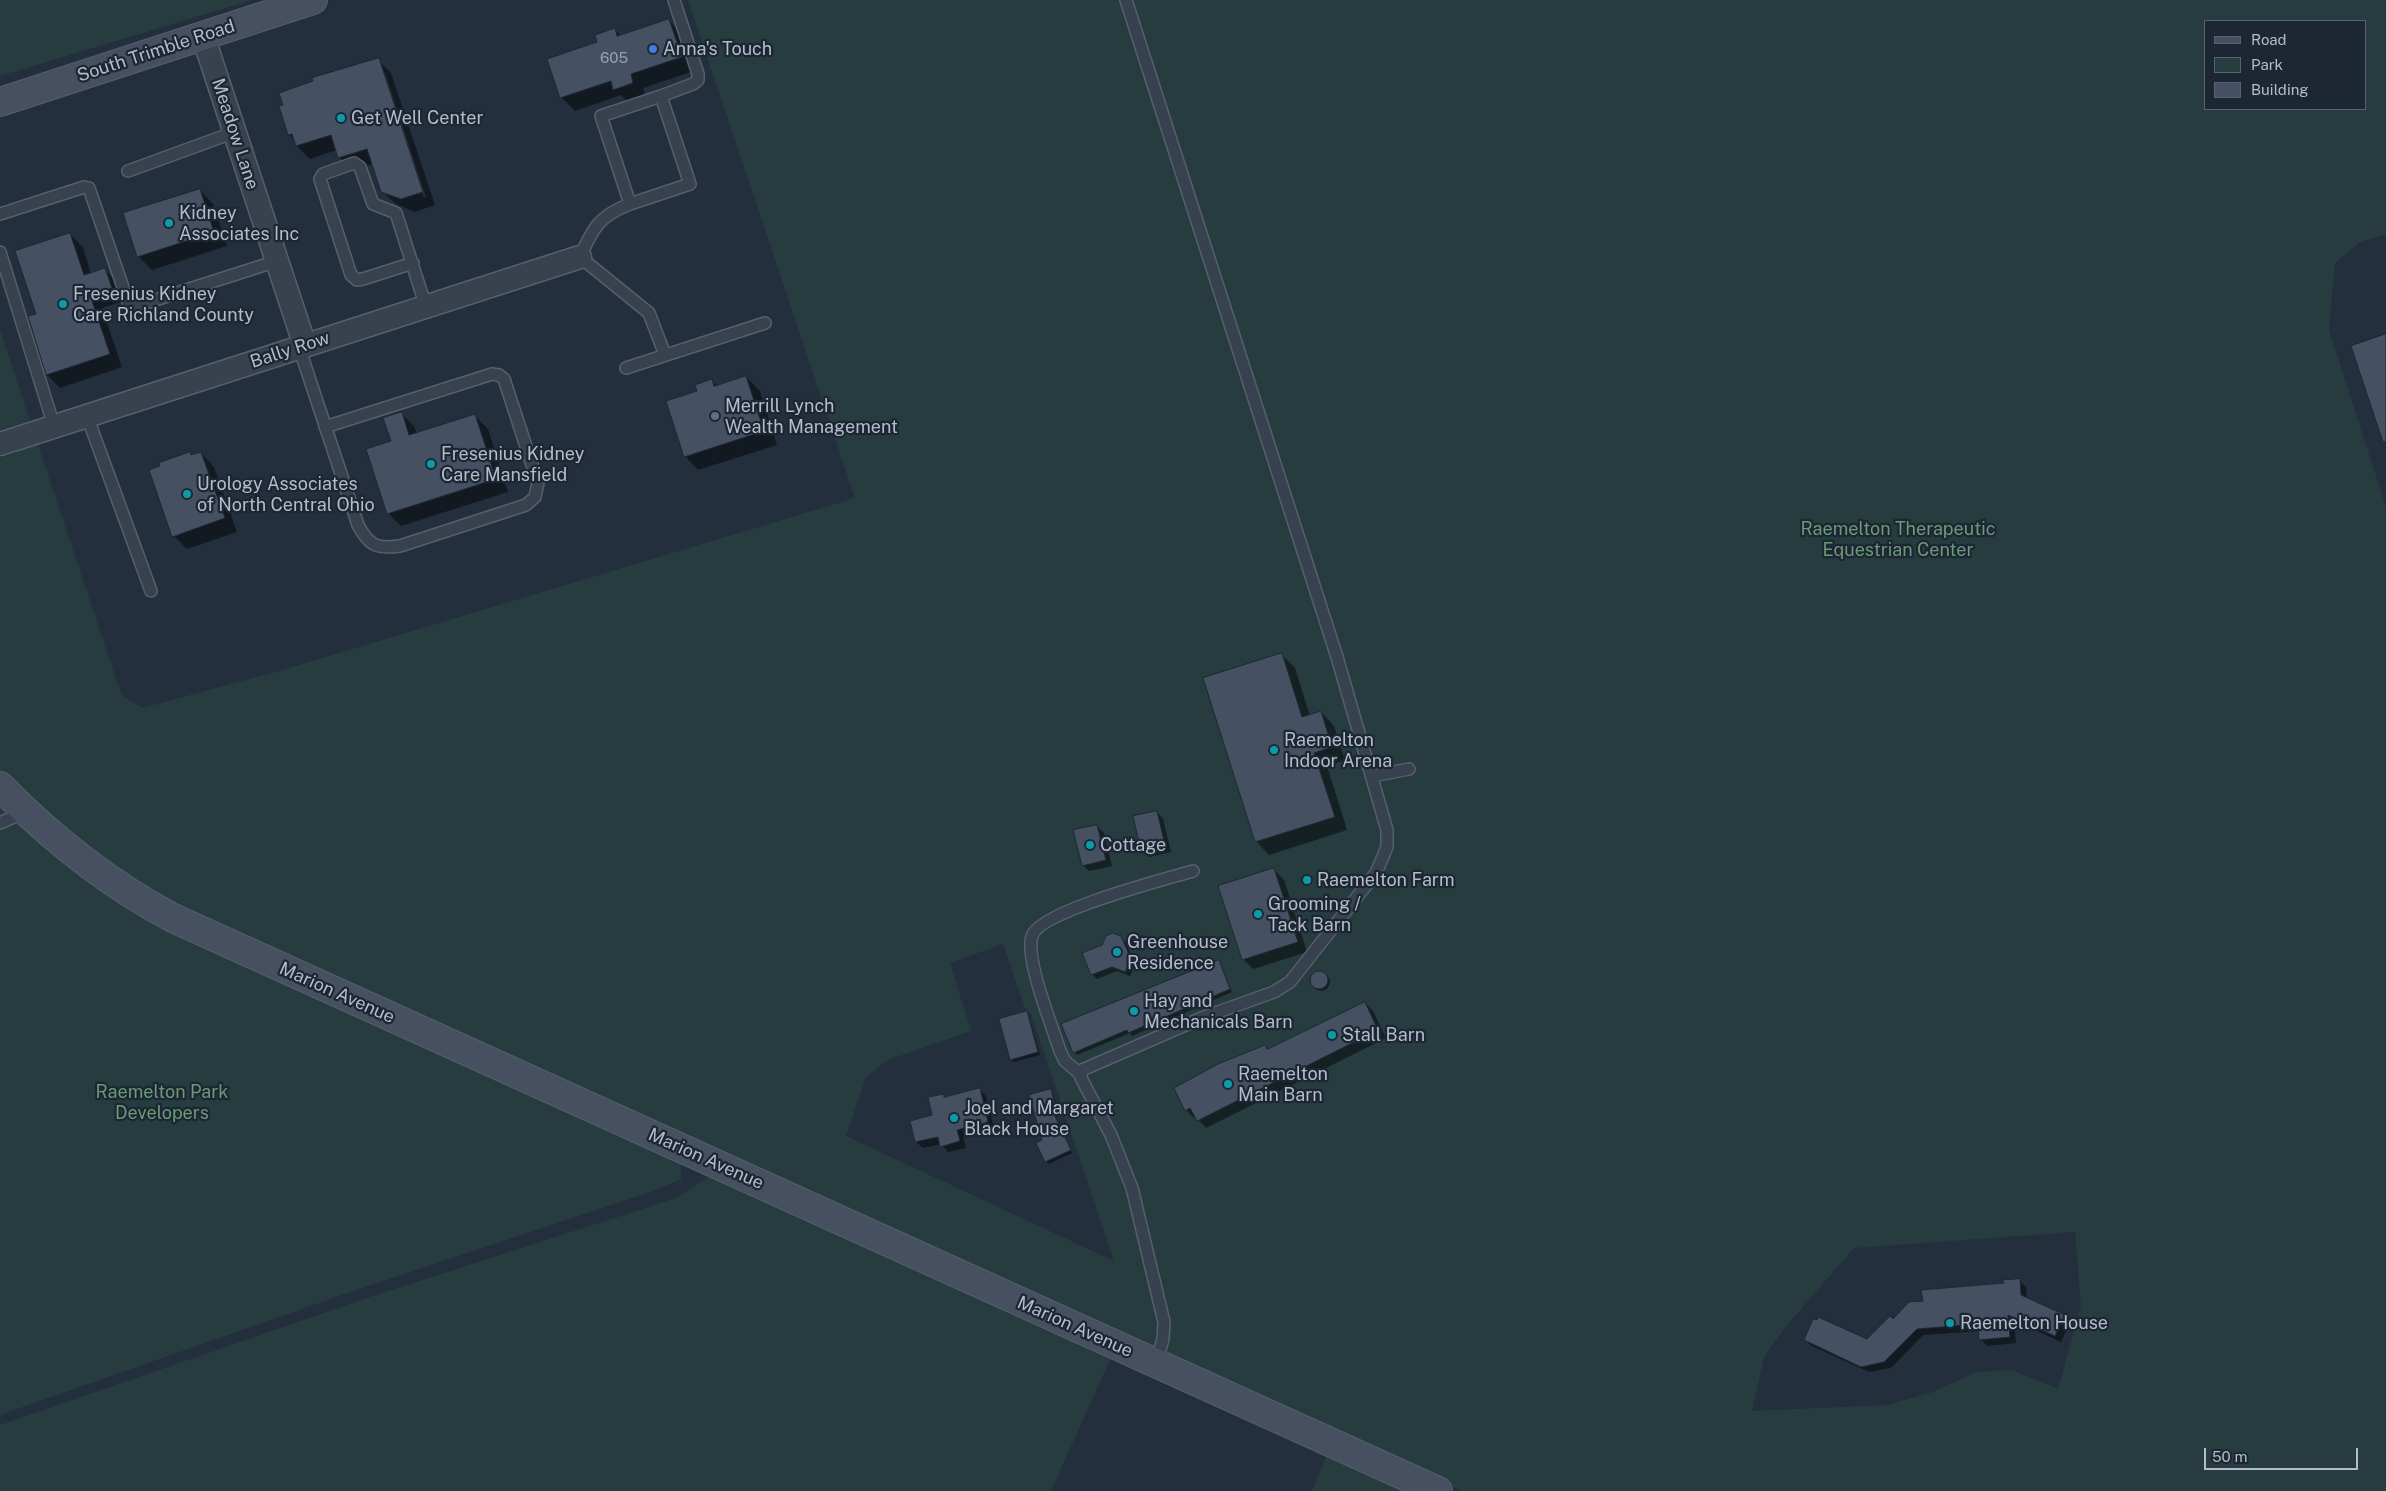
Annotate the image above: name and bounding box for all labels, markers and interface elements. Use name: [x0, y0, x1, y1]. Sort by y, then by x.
street label: South Trimble Road: [74, 15, 238, 87]
legend: [2204, 20, 2366, 110]
text: Road: [2251, 31, 2287, 48]
place label: Anna's Touch: [663, 38, 772, 60]
marker: Anna's Touch: [647, 43, 659, 55]
house number: 605: [600, 49, 628, 67]
text: Park: [2251, 56, 2283, 73]
street label: Meadow Lane: [207, 76, 263, 192]
text: Building: [2251, 81, 2309, 98]
place label: Get Well Center: [351, 107, 483, 129]
marker: Get Well Center: [335, 112, 347, 124]
place label: Kidney Associates Inc: [179, 202, 299, 244]
marker: Kidney Associates Inc: [163, 217, 175, 229]
place label: Fresenius Kidney Care Richland County: [73, 283, 254, 326]
marker: Fresenius Kidney Care Richland County: [57, 298, 69, 310]
street label: Bally Row: [248, 327, 332, 373]
place label: Merrill Lynch Wealth Management: [725, 395, 898, 438]
marker: Merrill Lynch Wealth Management: [709, 410, 721, 422]
place label: Fresenius Kidney Care Mansfield: [441, 443, 584, 486]
marker: Fresenius Kidney Care Mansfield: [425, 458, 437, 470]
place label: Urology Associates of North Central Ohio: [197, 473, 375, 516]
marker: Urology Associates of North Central Ohio: [181, 488, 193, 500]
park label: Raemelton Therapeutic Equestrian Center: [1801, 518, 1995, 560]
place label: Raemelton Indoor Arena: [1284, 729, 1392, 772]
marker: Raemelton Indoor Arena: [1268, 744, 1280, 756]
place label: Cottage: [1100, 834, 1166, 856]
marker: Cottage: [1084, 839, 1096, 851]
place label: Raemelton Farm: [1317, 869, 1454, 891]
marker: Raemelton Farm: [1301, 874, 1313, 886]
place label: Grooming / Tack Barn: [1268, 893, 1361, 936]
marker: Grooming / Tack Barn: [1252, 908, 1264, 920]
place label: Greenhouse Residence: [1127, 931, 1228, 974]
marker: Greenhouse Residence: [1111, 946, 1123, 958]
street label: Marion Avenue: [276, 958, 398, 1028]
place label: Hay and Mechanicals Barn: [1144, 990, 1293, 1032]
marker: Hay and Mechanicals Barn: [1128, 1005, 1140, 1017]
place label: Stall Barn: [1342, 1024, 1425, 1046]
marker: Stall Barn: [1326, 1029, 1338, 1041]
place label: Raemelton Main Barn: [1238, 1063, 1328, 1106]
marker: Raemelton Main Barn: [1222, 1078, 1234, 1090]
park label: Raemelton Park Developers: [96, 1081, 228, 1124]
place label: Joel and Margaret Black House: [964, 1097, 1114, 1140]
marker: Joel and Margaret Black House: [948, 1112, 960, 1124]
street label: Marion Avenue: [645, 1124, 767, 1194]
street label: Marion Avenue: [1014, 1292, 1136, 1362]
place label: Raemelton House: [1960, 1312, 2108, 1334]
marker: Raemelton House: [1944, 1317, 1956, 1329]
scale bar: [2206, 1438, 2360, 1470]
text: 50 m: [2212, 1448, 2247, 1465]

